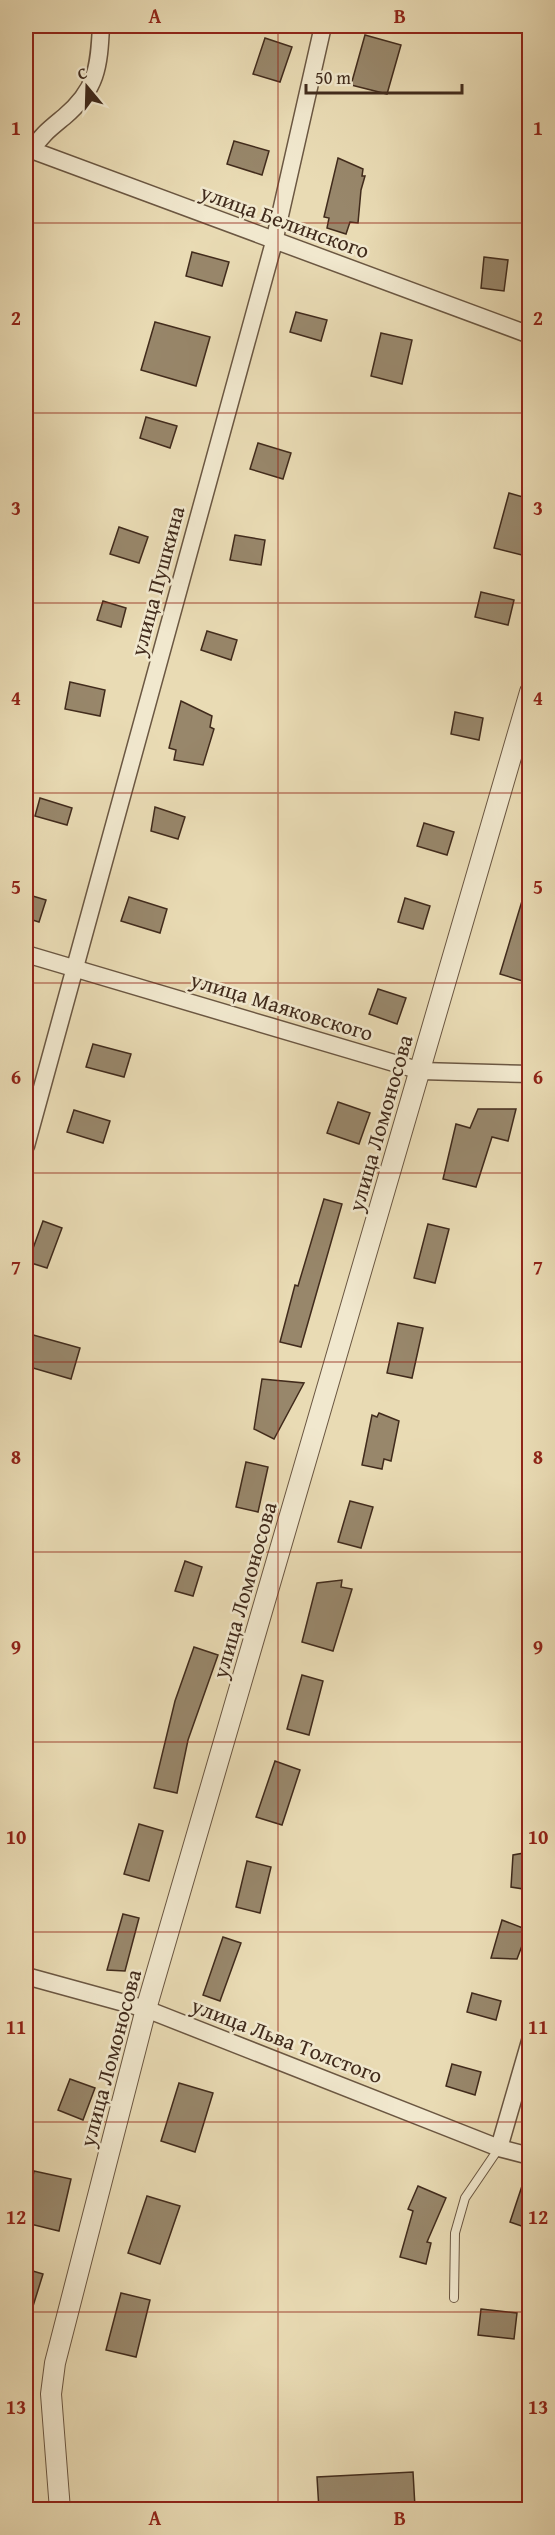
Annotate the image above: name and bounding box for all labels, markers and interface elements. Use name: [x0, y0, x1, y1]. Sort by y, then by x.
text: A: [149, 1, 162, 30]
text: B: [394, 1, 406, 30]
north arrow: [57, 57, 117, 117]
scale bar: [306, 57, 462, 95]
text: С: [74, 60, 90, 86]
text: 50 m: [315, 64, 351, 91]
text: 1: [11, 113, 21, 142]
text: 1: [533, 113, 543, 142]
street label: улица Белинского: [195, 175, 374, 266]
text: 2: [11, 303, 21, 332]
text: 2: [533, 303, 543, 332]
text: 3: [11, 493, 21, 522]
text: 3: [533, 493, 543, 522]
street label: улица Пушкина: [121, 502, 193, 661]
text: 4: [11, 683, 21, 712]
text: 4: [533, 683, 543, 712]
text: 5: [11, 872, 21, 901]
text: 5: [533, 872, 543, 901]
street label: улица Маяковского: [186, 963, 377, 1049]
street label: улица Ломоносова: [339, 1030, 421, 1216]
text: 6: [11, 1062, 21, 1091]
text: 6: [533, 1062, 543, 1091]
text: 7: [11, 1252, 21, 1281]
text: 7: [533, 1252, 543, 1281]
text: 8: [11, 1442, 21, 1471]
text: 8: [533, 1442, 543, 1471]
street label: улица Ломоносова: [203, 1497, 285, 1683]
text: 9: [11, 1632, 21, 1661]
text: 9: [533, 1632, 543, 1661]
text: 10: [6, 1822, 26, 1851]
text: 10: [528, 1822, 548, 1851]
street label: улица Ломоносова: [71, 1965, 149, 2151]
street label: улица Льва Толстого: [186, 1988, 387, 2091]
text: 11: [6, 2012, 26, 2041]
text: 11: [528, 2012, 548, 2041]
text: 12: [6, 2202, 26, 2231]
text: 12: [528, 2202, 548, 2231]
text: 13: [6, 2392, 26, 2421]
text: 13: [528, 2392, 548, 2421]
text: A: [149, 2503, 162, 2532]
text: B: [394, 2503, 406, 2532]

